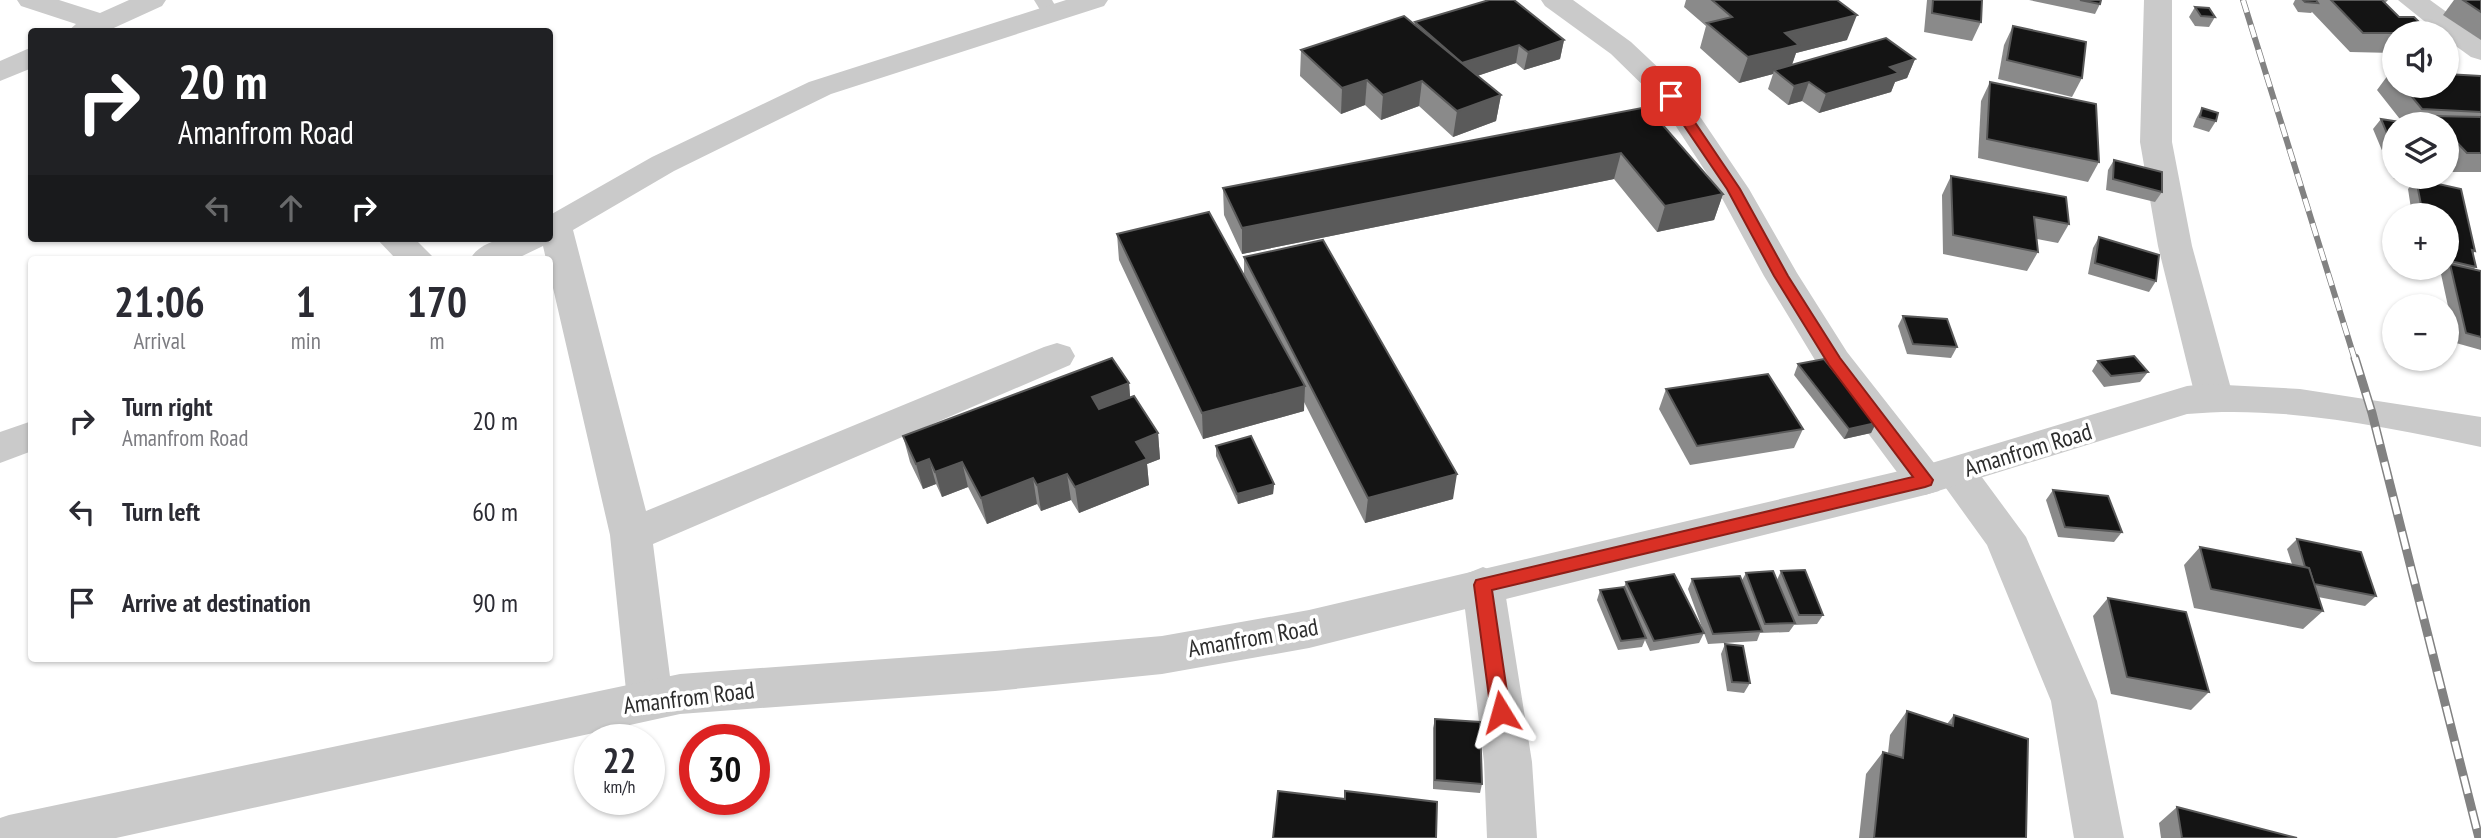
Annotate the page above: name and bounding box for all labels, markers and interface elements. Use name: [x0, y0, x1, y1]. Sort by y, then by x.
map controls: [2382, 21, 2459, 371]
button: sound: [2382, 21, 2459, 98]
text: 20 m: [178, 49, 267, 113]
icon: right: [63, 56, 154, 147]
pin: [1641, 66, 1701, 126]
icon: arrive: [1652, 77, 1690, 115]
text: Amanfrom Road: [178, 111, 354, 153]
button: layers: [2382, 112, 2459, 189]
icon: left: [199, 189, 237, 227]
icon: ahead: [272, 189, 310, 227]
icon: right: [345, 189, 383, 227]
button: +: [2382, 203, 2459, 280]
text: 21:06: [114, 274, 205, 329]
text: 1: [296, 274, 316, 329]
text: 170: [407, 274, 467, 329]
button: −: [2382, 294, 2459, 371]
text: Arrival: [133, 326, 185, 355]
text: min: [291, 326, 321, 355]
text: m: [429, 326, 444, 355]
text: Turn right: [122, 390, 213, 423]
icon: right: [63, 402, 101, 440]
text: 20 m: [472, 404, 518, 437]
street label: Amanfrom Road: [1960, 415, 2095, 484]
text: Amanfrom Road: [122, 423, 248, 452]
icon: left: [63, 493, 101, 531]
text: Turn left: [122, 495, 200, 528]
text: 60 m: [472, 495, 518, 528]
icon: arrive: [63, 584, 101, 622]
text: Arrive at destination: [122, 586, 311, 619]
text: 90 m: [472, 586, 518, 619]
street label: Amanfrom Road: [1185, 611, 1321, 664]
street label: Amanfrom Road: [622, 674, 756, 721]
position arrow: [1464, 675, 1538, 749]
speed limit sign: 30: [679, 724, 770, 815]
text: 22: [603, 737, 636, 783]
text: km/h: [604, 775, 635, 798]

